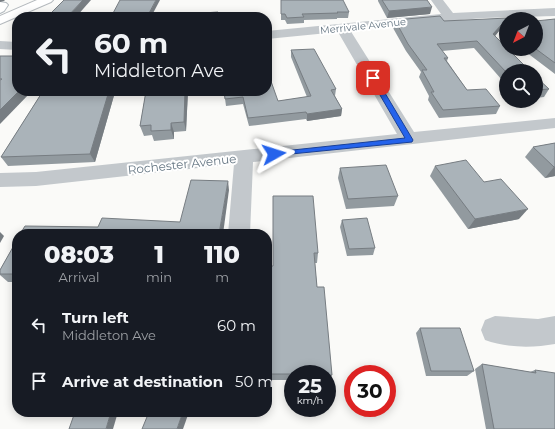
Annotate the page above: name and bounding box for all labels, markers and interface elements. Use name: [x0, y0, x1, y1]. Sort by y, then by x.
north arrow: [499, 12, 543, 56]
map controls: [499, 12, 543, 108]
street label: Merrivale Avenue: [319, 15, 407, 37]
text: 60 m: [94, 26, 168, 60]
icon: left: [28, 28, 80, 80]
text: Middleton Ave: [94, 60, 224, 82]
pin: [356, 61, 390, 95]
button: search: [499, 64, 543, 108]
icon: arrive: [362, 67, 384, 89]
position arrow: [253, 133, 295, 175]
street label: Rochester Avenue: [127, 151, 237, 177]
text: 08:03: [44, 240, 114, 269]
text: 1: [154, 240, 164, 269]
text: 110: [204, 240, 240, 269]
text: Arrival: [58, 269, 100, 285]
text: min: [146, 269, 172, 285]
text: m: [215, 269, 229, 285]
text: Turn left: [62, 308, 129, 327]
icon: left: [28, 314, 50, 336]
text: 60 m: [217, 316, 256, 335]
text: Middleton Ave: [62, 327, 156, 343]
speed limit sign: 30: [344, 365, 396, 417]
icon: arrive: [28, 370, 50, 392]
text: Arrive at destination: [62, 372, 223, 391]
text: 50 m: [235, 372, 273, 391]
text: 25: [298, 374, 322, 398]
text: km/h: [297, 394, 323, 407]

